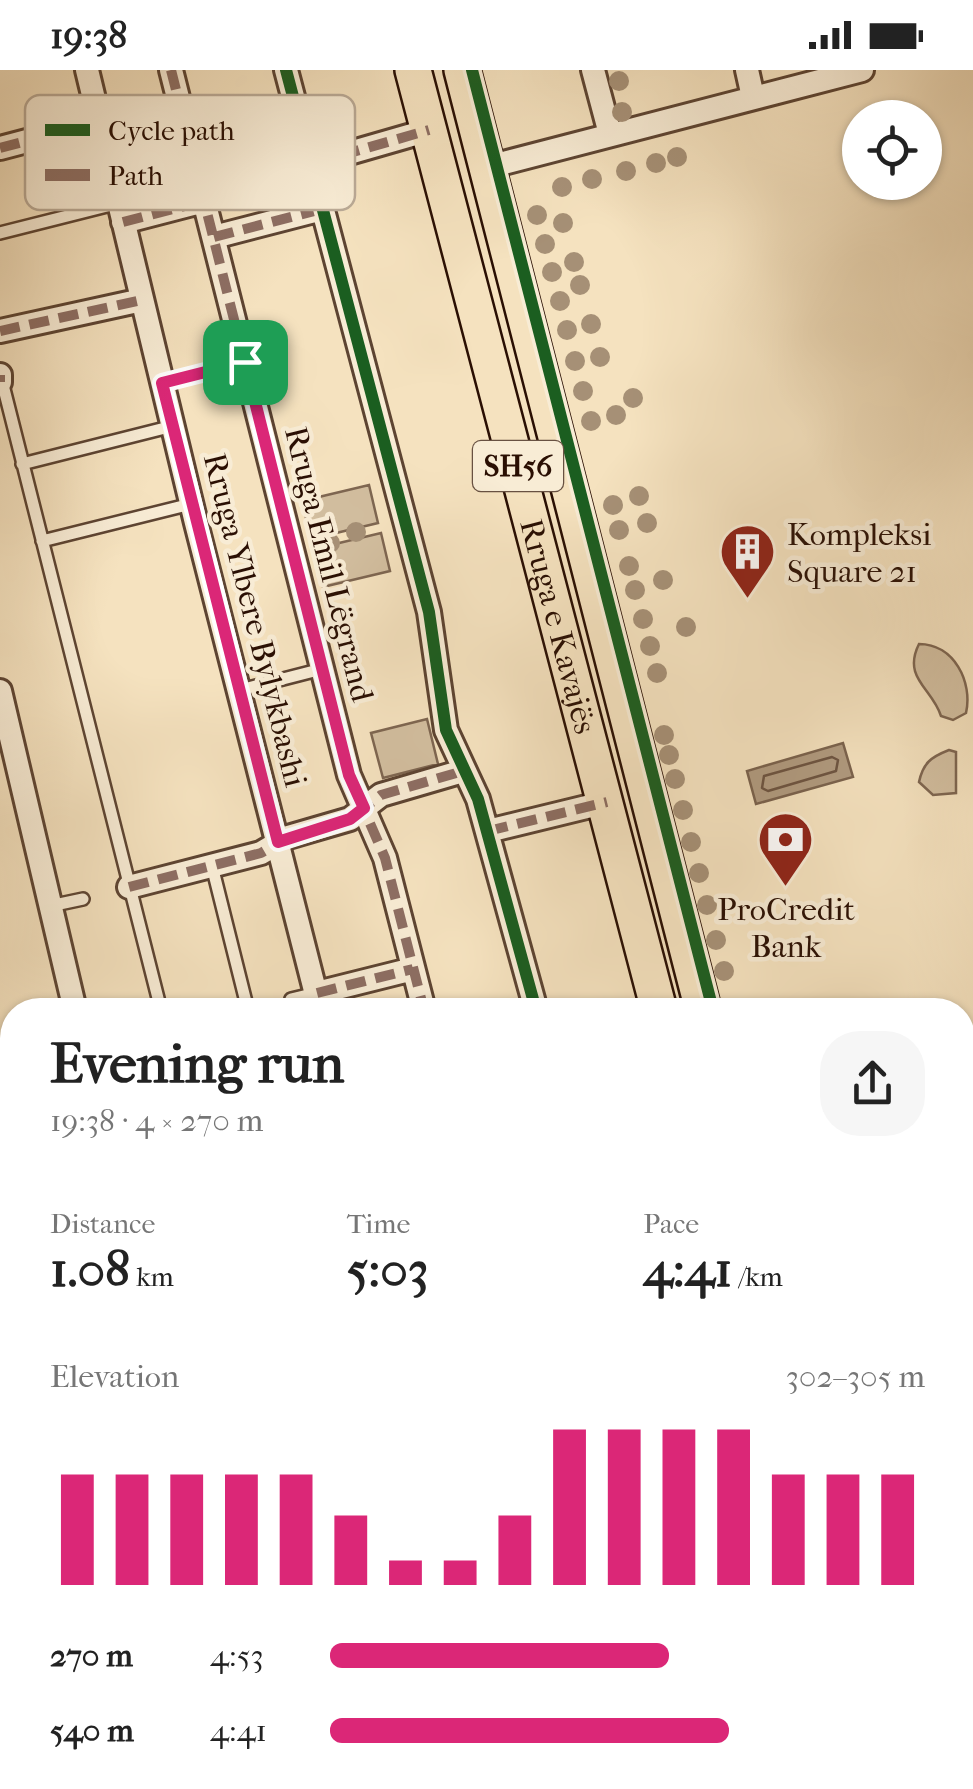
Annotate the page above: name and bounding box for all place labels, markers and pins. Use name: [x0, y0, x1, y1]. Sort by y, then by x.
pin: [203, 320, 288, 405]
place label: Kompleksi Square 21: [787, 516, 932, 590]
building icon: Kompleksi Square 21: [718, 522, 778, 601]
bank icon: ProCredit Bank: [756, 810, 816, 889]
place label: ProCredit Bank: [717, 891, 855, 965]

